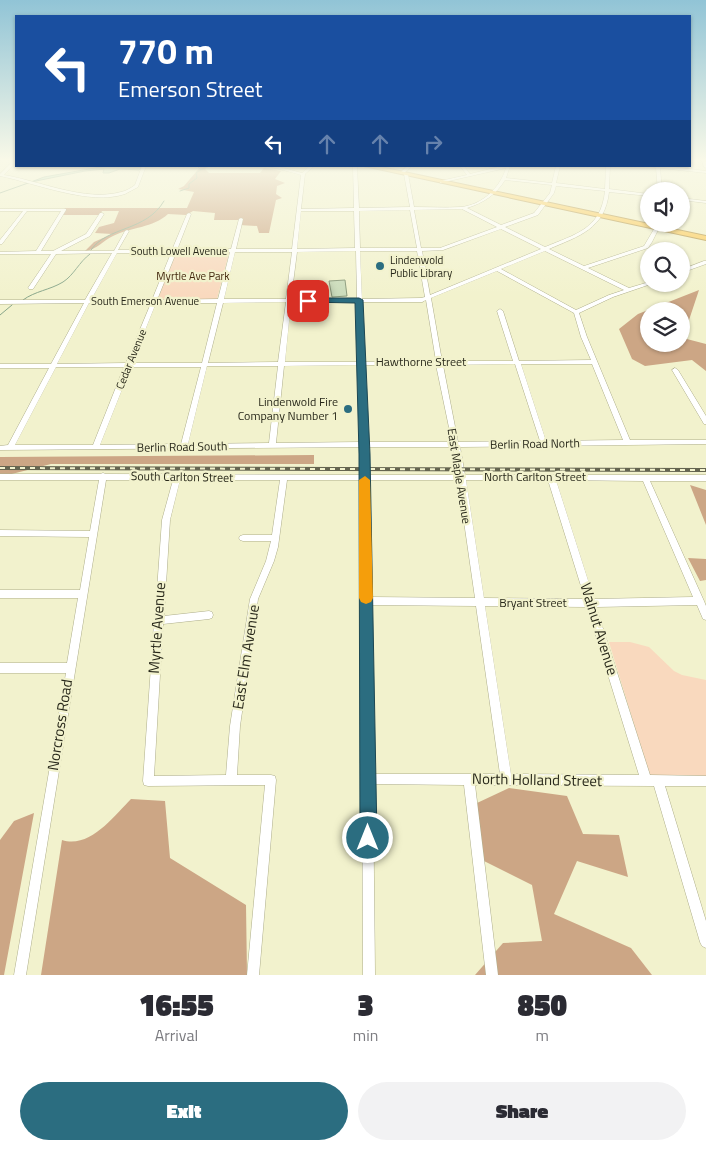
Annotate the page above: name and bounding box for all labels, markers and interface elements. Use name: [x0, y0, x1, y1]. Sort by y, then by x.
text: 770 m: [118, 24, 214, 78]
icon: left: [35, 35, 100, 100]
text: Emerson Street: [118, 72, 263, 106]
icon: left: [260, 130, 288, 158]
icon: ahead: [313, 130, 341, 158]
icon: ahead: [366, 130, 394, 158]
icon: right: [419, 130, 447, 158]
map controls: [640, 182, 690, 352]
button: sound: [640, 182, 690, 232]
button: search: [640, 242, 690, 292]
street label: South Lowell Avenue: [131, 243, 228, 259]
place label: Lindenwold Public Library: [390, 252, 453, 281]
marker: Lindenwold Public Library: [374, 260, 386, 272]
park label: Myrtle Ave Park: [156, 268, 230, 284]
pin: [287, 280, 329, 322]
icon: arrive: [294, 287, 322, 315]
street label: South Emerson Avenue: [91, 293, 199, 309]
button: layers: [640, 302, 690, 352]
street label: Cedar Avenue: [112, 326, 150, 391]
street label: Hawthorne Street: [376, 352, 467, 371]
place label: Lindenwold Fire Company Number 1: [238, 392, 338, 425]
marker: Lindenwold Fire Company Number 1: [342, 403, 354, 415]
street label: East Maple Avenue: [443, 427, 476, 525]
street label: Berlin Road North: [490, 433, 580, 454]
street label: Berlin Road South: [137, 436, 227, 457]
street label: South Carlton Street: [131, 466, 234, 487]
street label: North Carlton Street: [484, 467, 587, 486]
street label: Walnut Avenue: [575, 580, 624, 678]
street label: Myrtle Avenue: [142, 581, 171, 674]
street label: Bryant Street: [499, 593, 568, 612]
street label: East Elm Avenue: [226, 603, 265, 711]
street label: Norcross Road: [41, 678, 78, 772]
street label: North Holland Street: [472, 767, 603, 792]
position arrow: [341, 811, 393, 863]
text: 16:55: [139, 982, 214, 1028]
text: 3: [357, 982, 374, 1028]
text: 850: [517, 982, 567, 1028]
text: Arrival: [155, 1023, 198, 1047]
text: min: [353, 1023, 378, 1047]
text: m: [535, 1023, 549, 1047]
button: Exit: [20, 1082, 348, 1140]
button: Share: [358, 1082, 686, 1140]

